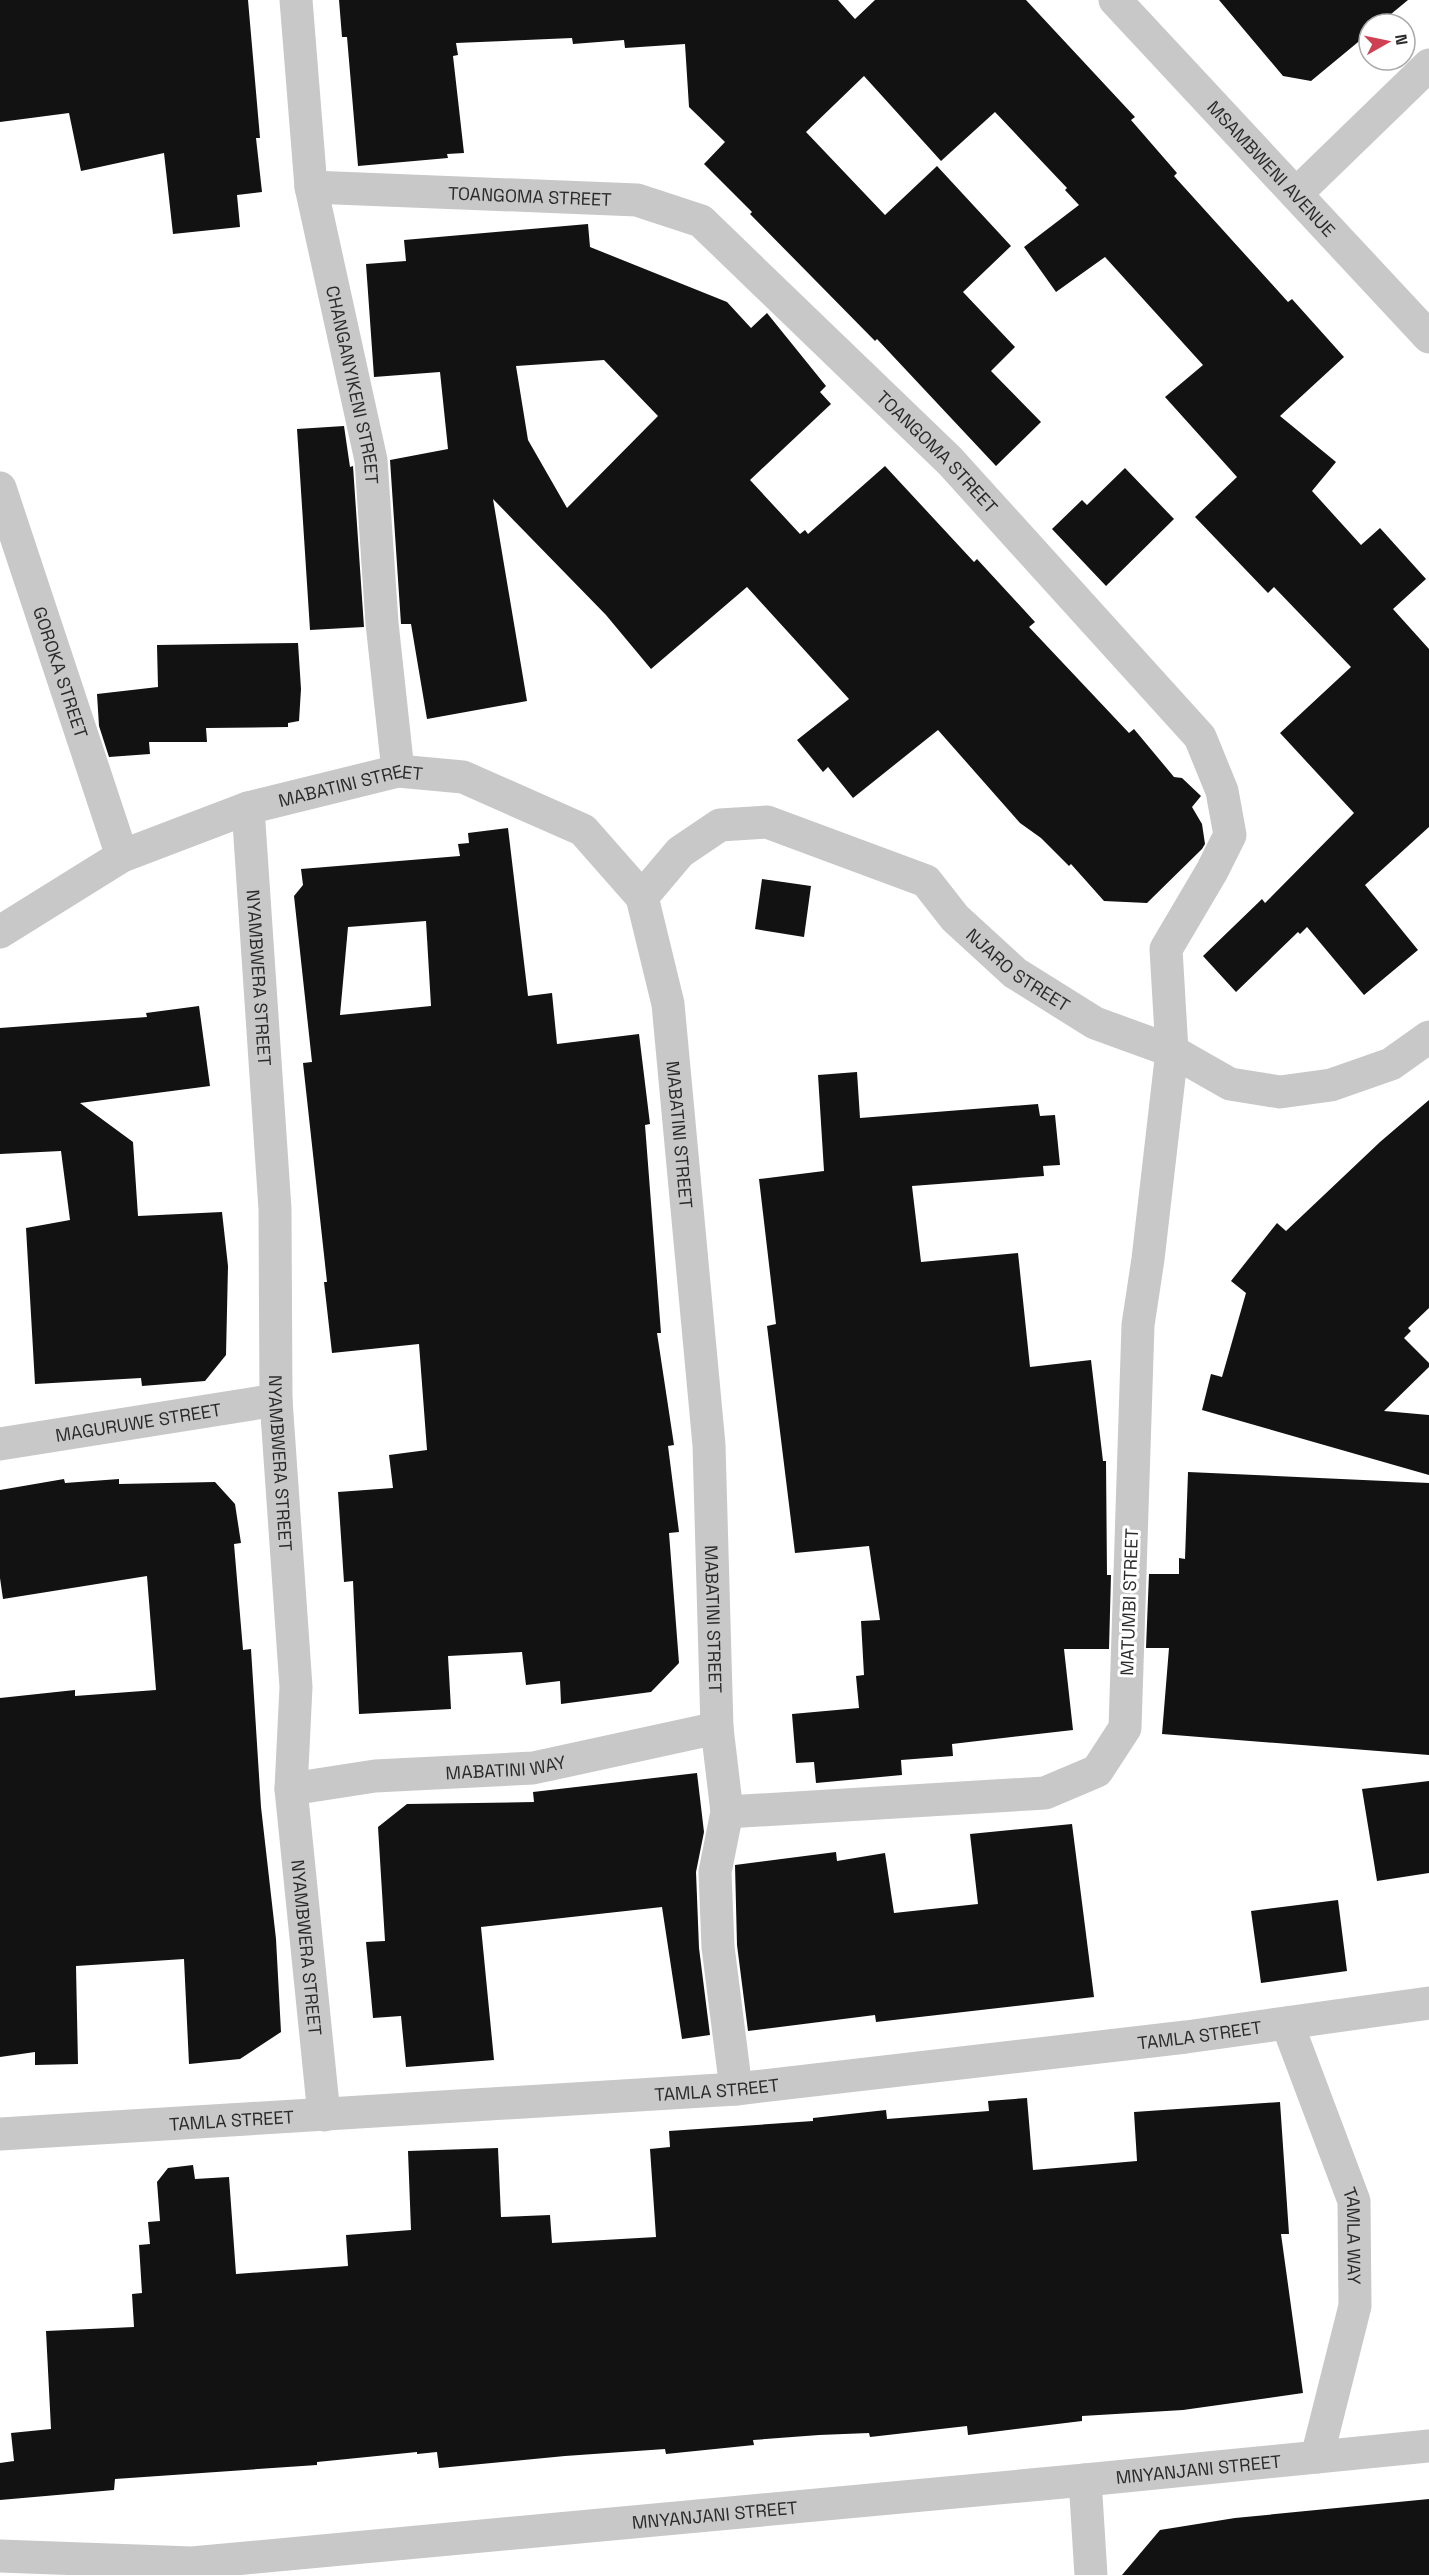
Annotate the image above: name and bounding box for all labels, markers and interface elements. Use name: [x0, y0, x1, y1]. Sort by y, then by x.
north arrow: [1357, 12, 1417, 72]
text: N: [1390, 33, 1413, 47]
street label: MSAMBWENI AVENUE: [1203, 95, 1341, 241]
street label: TOANGOMA STREET: [448, 181, 613, 210]
street label: CHANGANYIKENI STREET: [321, 283, 384, 485]
street label: TOANGOMA STREET: [872, 385, 1003, 518]
street label: GOROKA STREET: [29, 603, 94, 741]
street label: MABATINI STREET: [276, 759, 424, 812]
street label: NYAMBWERA STREET: [242, 889, 277, 1067]
street label: NJARO STREET: [962, 923, 1075, 1016]
street label: MABATINI STREET: [662, 1060, 698, 1210]
street label: NYAMBWERA STREET: [264, 1375, 298, 1552]
street label: MAGURUWE STREET: [54, 1397, 223, 1447]
street label: MATUMBI STREET: [1115, 1527, 1143, 1676]
street label: MABATINI STREET: [700, 1545, 728, 1694]
street label: MABATINI WAY: [445, 1750, 568, 1784]
street label: NYAMBWERA STREET: [287, 1858, 327, 2037]
street label: TAMLA STREET: [1136, 2015, 1263, 2054]
street label: TAMLA STREET: [654, 2073, 781, 2105]
street label: TAMLA STREET: [168, 2105, 295, 2135]
street label: TAMLA WAY: [1338, 2184, 1366, 2285]
street label: MNYANJANI STREET: [1115, 2449, 1283, 2488]
street label: MNYANJANI STREET: [631, 2495, 799, 2534]

